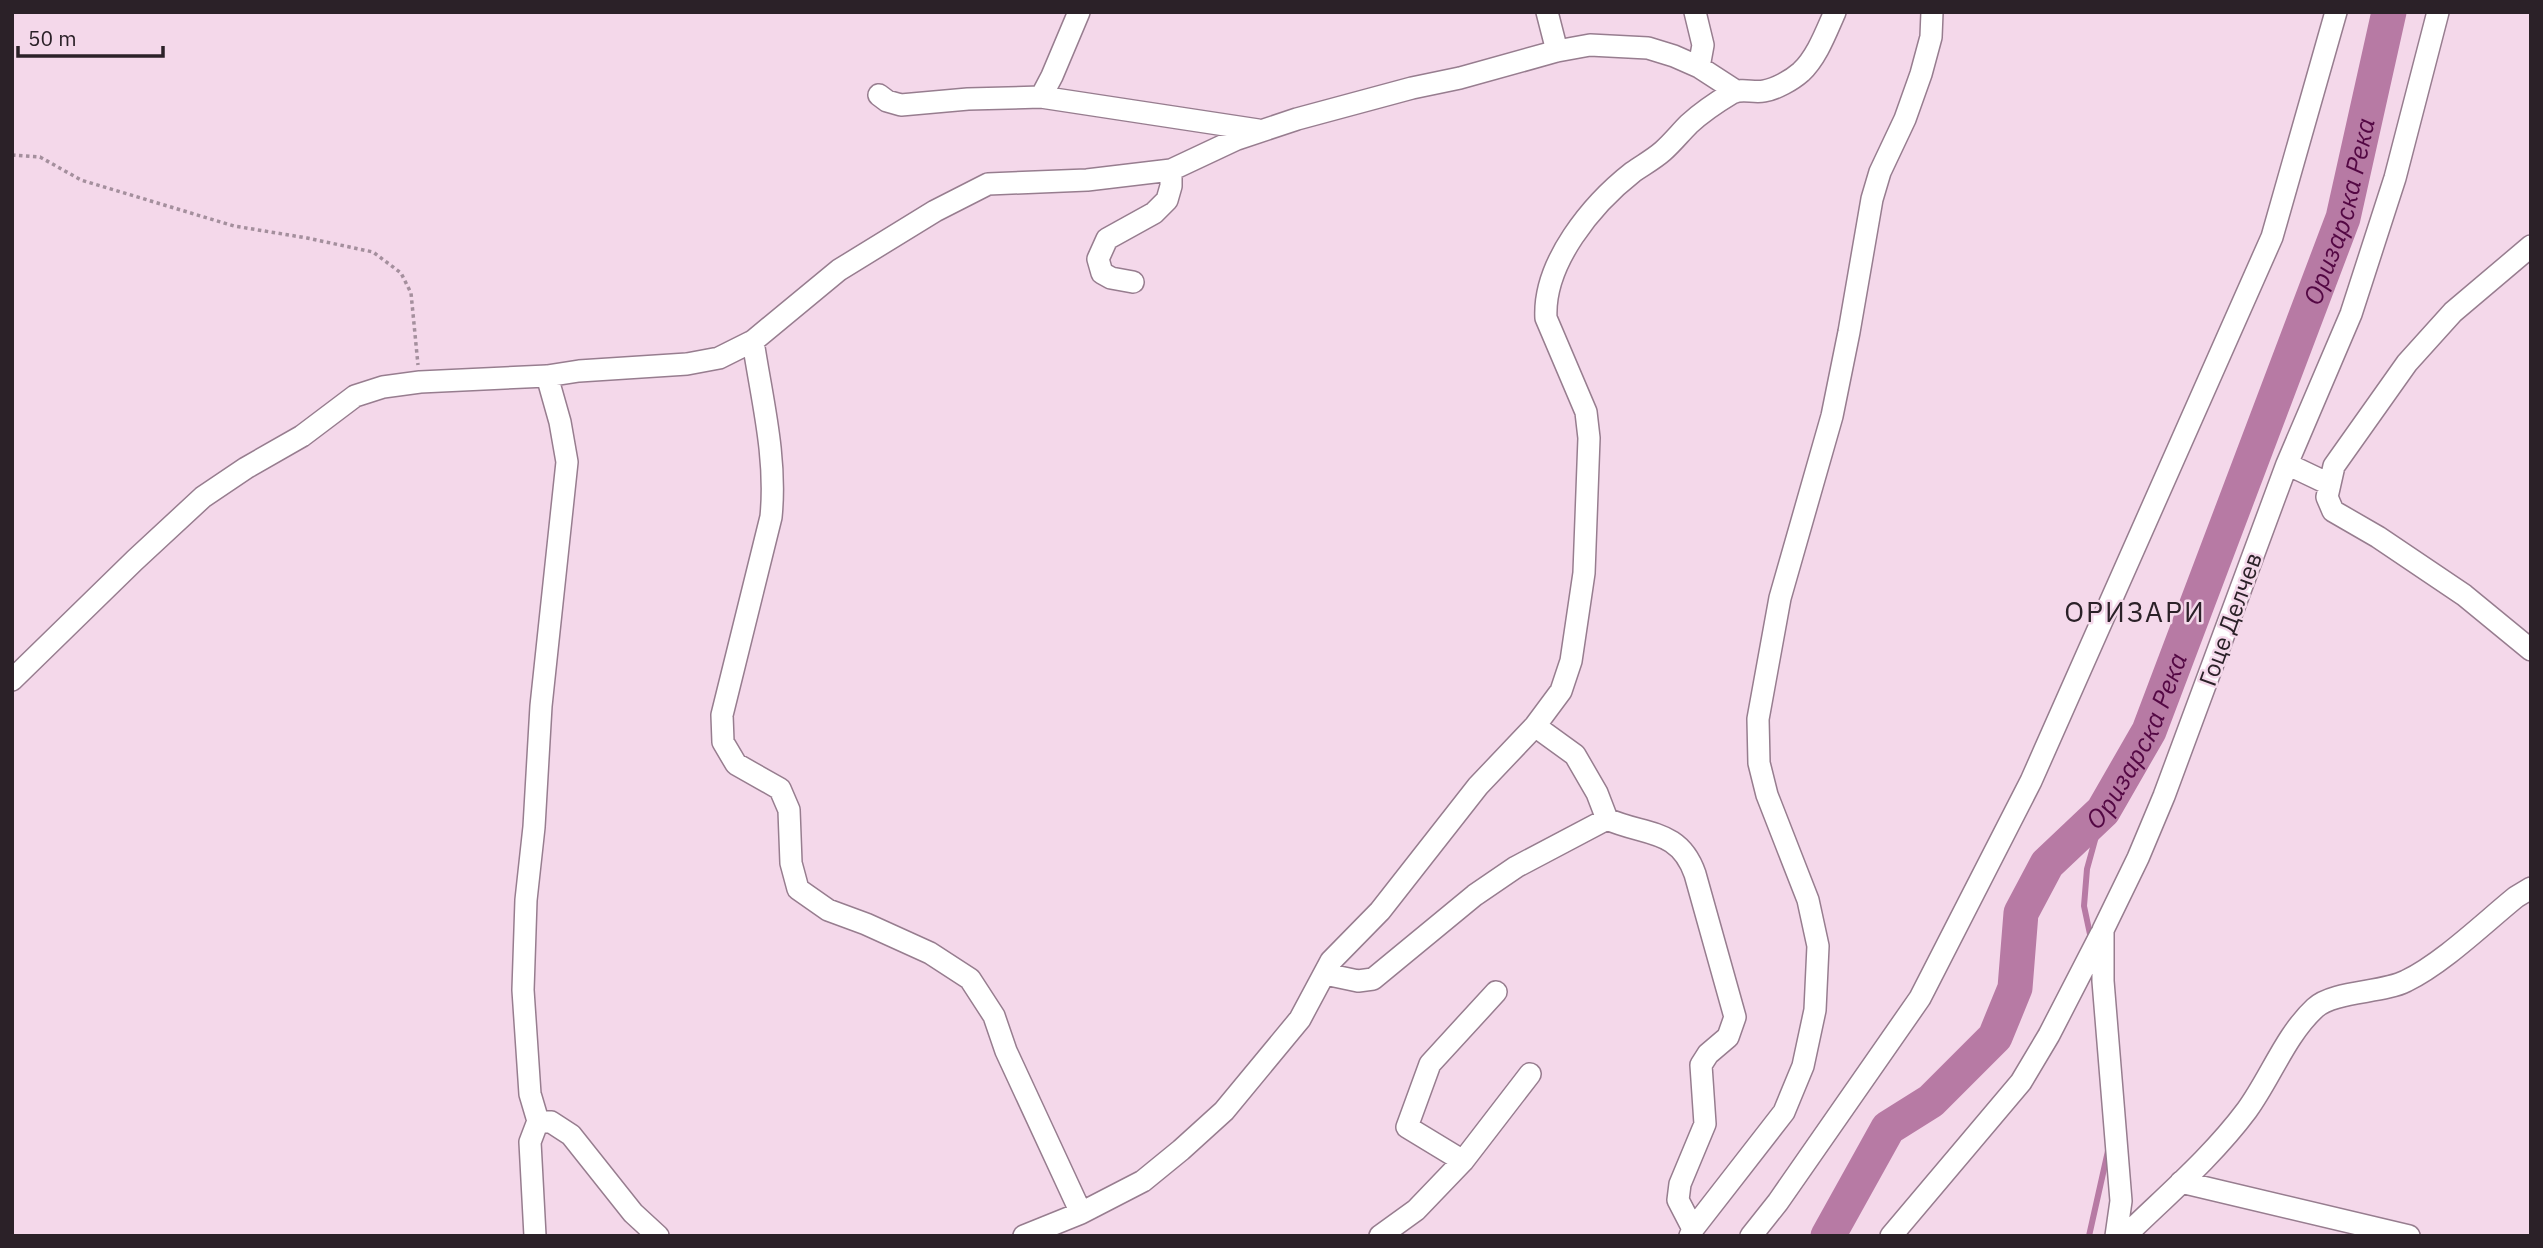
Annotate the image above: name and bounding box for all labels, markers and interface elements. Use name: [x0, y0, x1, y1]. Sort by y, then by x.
scale bar: [18, 14, 163, 58]
text: 50 m: [28, 24, 77, 52]
water label: Оризарска Река: [2295, 114, 2382, 309]
street label: Гоце Делчев: [2191, 548, 2269, 690]
district label: ОРИЗАРИ: [2064, 593, 2206, 630]
water label: Оризарска Река: [2078, 647, 2194, 836]

